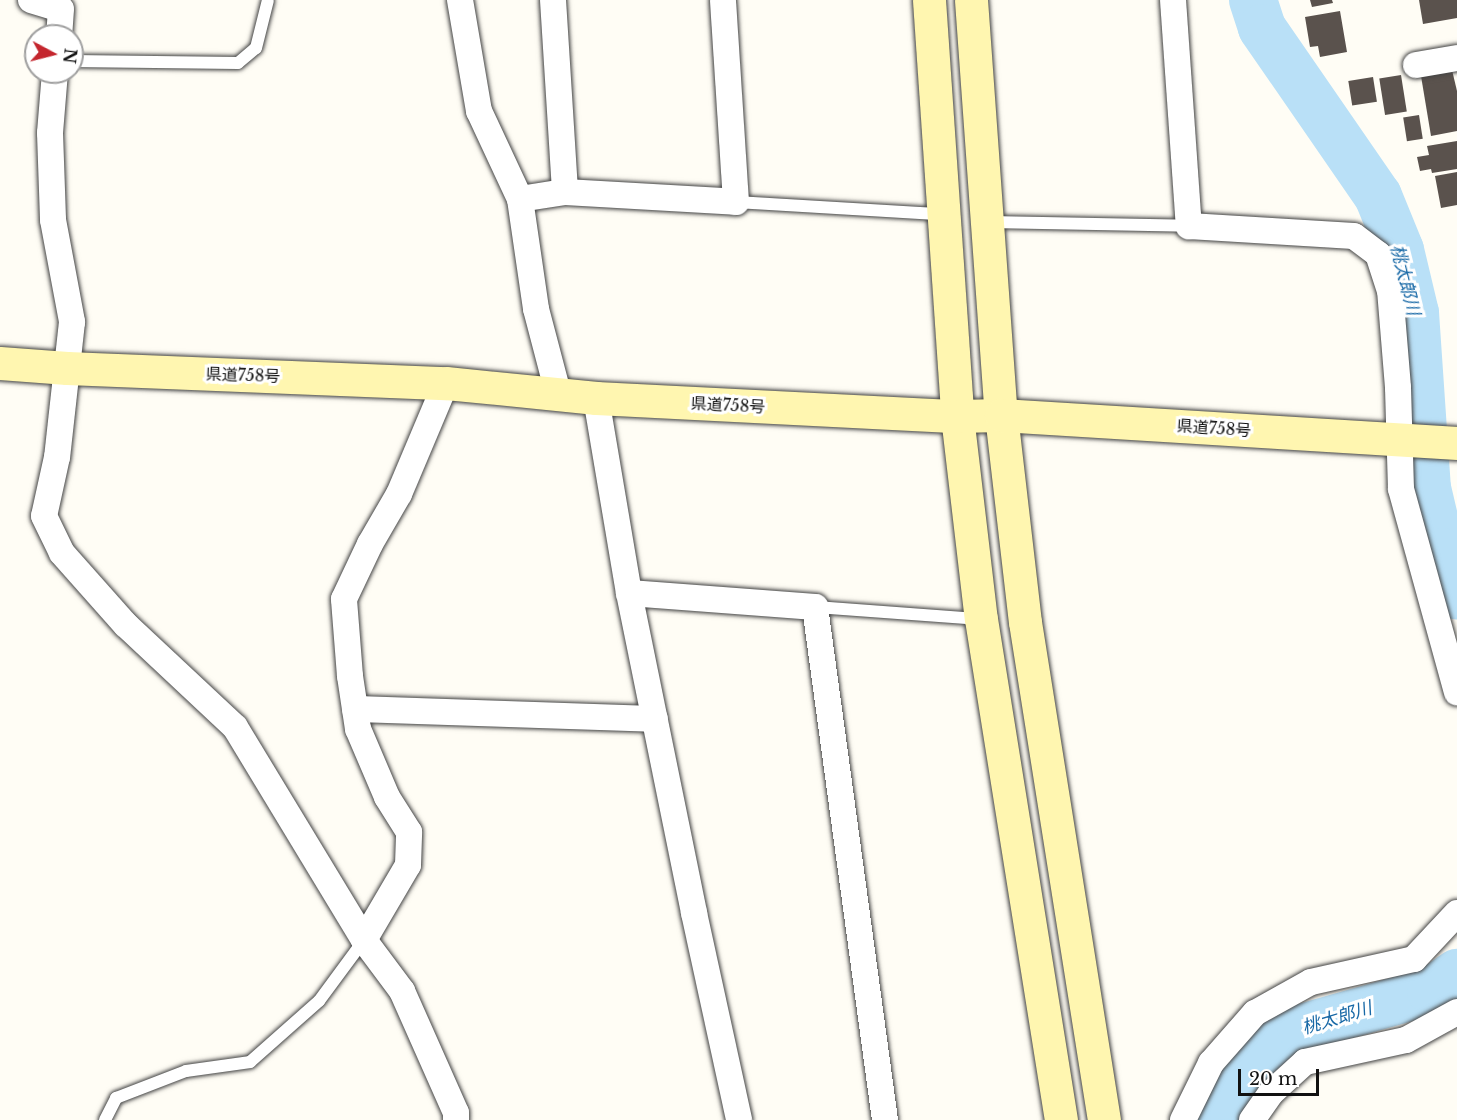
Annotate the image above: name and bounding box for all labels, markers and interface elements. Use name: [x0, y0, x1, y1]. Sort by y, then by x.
north arrow: [24, 24, 84, 84]
text: N: [59, 47, 81, 65]
water label: 桃太郎川: [1386, 242, 1424, 318]
street label: 県道758号: [205, 364, 281, 386]
street label: 県道758号: [690, 393, 766, 417]
street label: 県道758号: [1176, 416, 1252, 440]
water label: 桃太郎川: [1299, 997, 1375, 1039]
scale bar: [1241, 1057, 1322, 1095]
text: 20 m: [1249, 1068, 1297, 1090]

